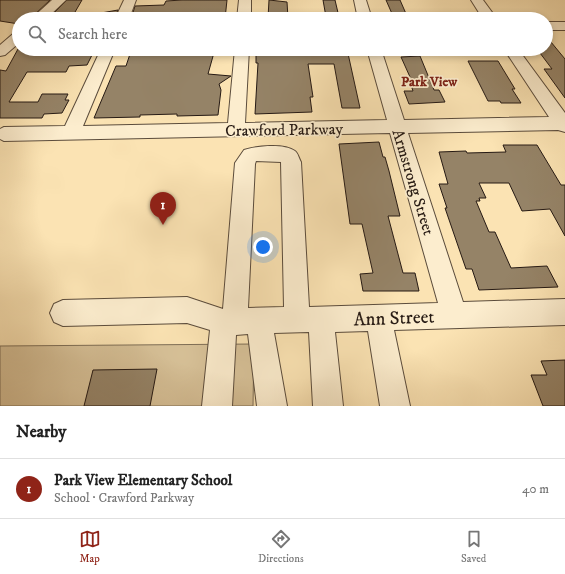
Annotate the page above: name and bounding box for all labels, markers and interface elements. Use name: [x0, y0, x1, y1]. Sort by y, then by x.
search box: [12, 12, 553, 56]
icon: search: [26, 23, 48, 45]
text: Search here: [58, 25, 127, 44]
district label: Park View: [401, 73, 458, 91]
street label: Crawford Parkway: [225, 119, 344, 141]
street label: Armstrong Street: [387, 127, 439, 238]
pin: 1: [150, 192, 176, 225]
your location: [253, 237, 273, 257]
street label: Ann Street: [353, 306, 435, 331]
text: Nearby: [16, 421, 66, 443]
text: Park View Elementary School: [54, 471, 232, 490]
text: 1: [27, 481, 31, 497]
text: 40 m: [522, 481, 549, 497]
text: School · Crawford Parkway: [54, 490, 194, 506]
tab: Map: [79, 528, 101, 566]
tab: Directions: [258, 528, 304, 566]
tab: Saved: [461, 528, 486, 566]

